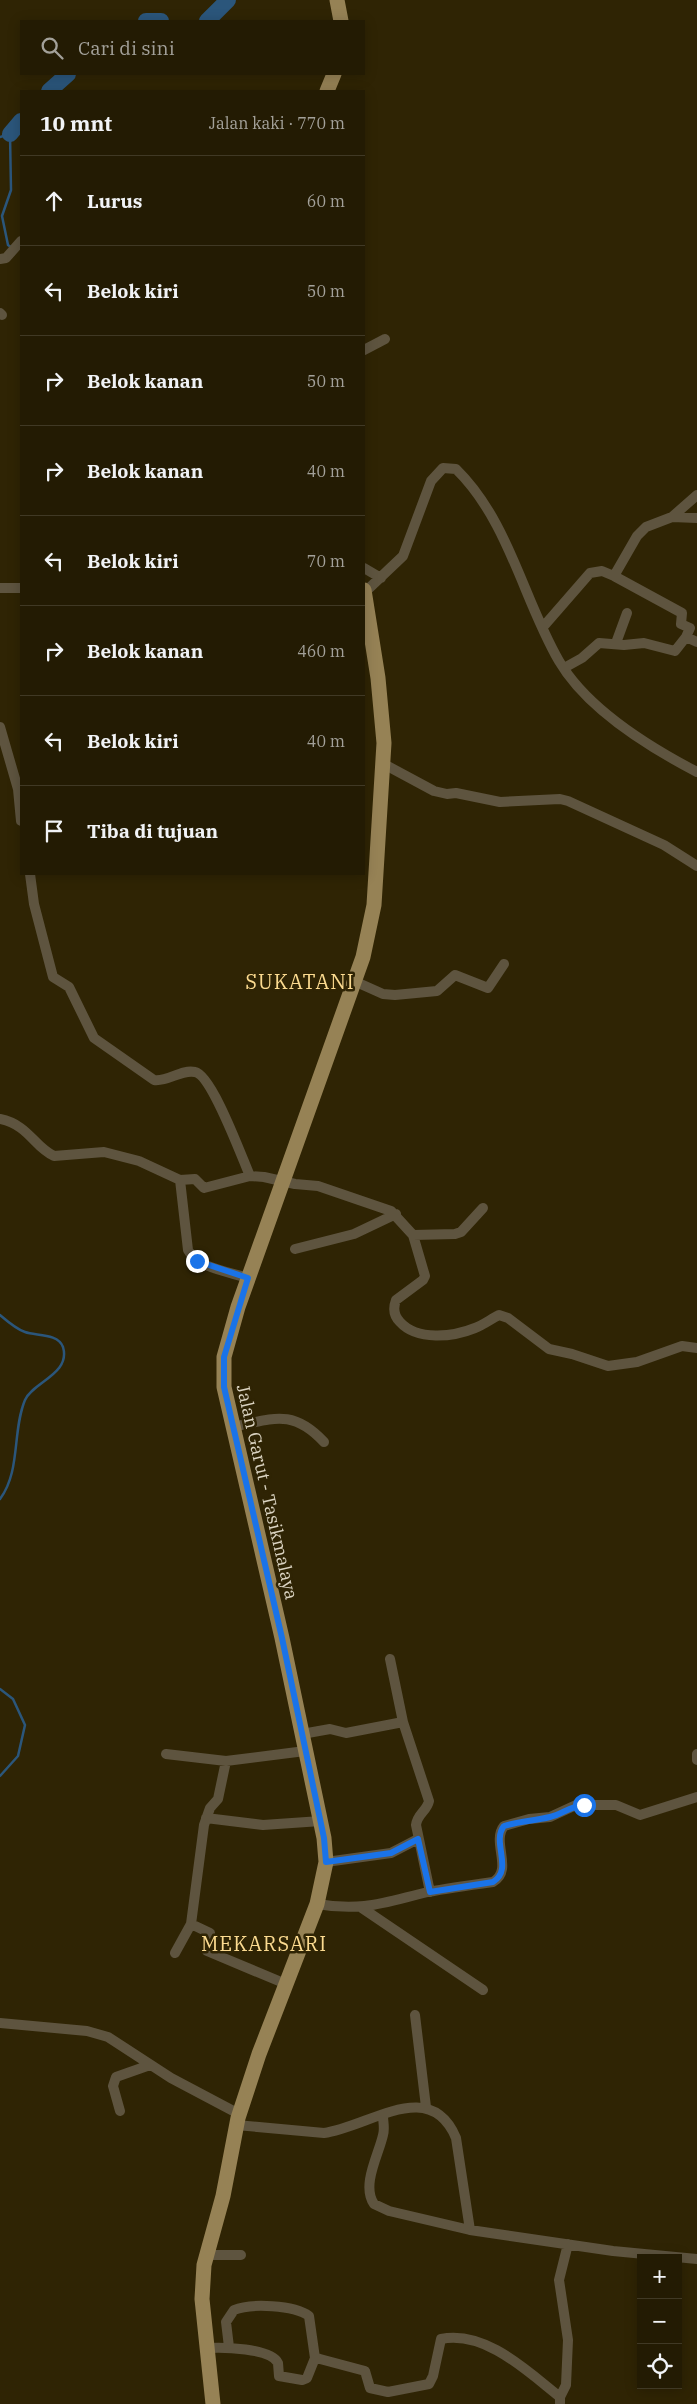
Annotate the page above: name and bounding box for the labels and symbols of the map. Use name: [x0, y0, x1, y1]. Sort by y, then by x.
district label: SUKATANI: [245, 968, 355, 995]
route end: [186, 1250, 209, 1273]
street label: Jalan Garut - Tasikmalaya: [232, 1382, 303, 1602]
route start: [573, 1794, 596, 1817]
district label: MEKARSARI: [201, 1930, 327, 1957]

